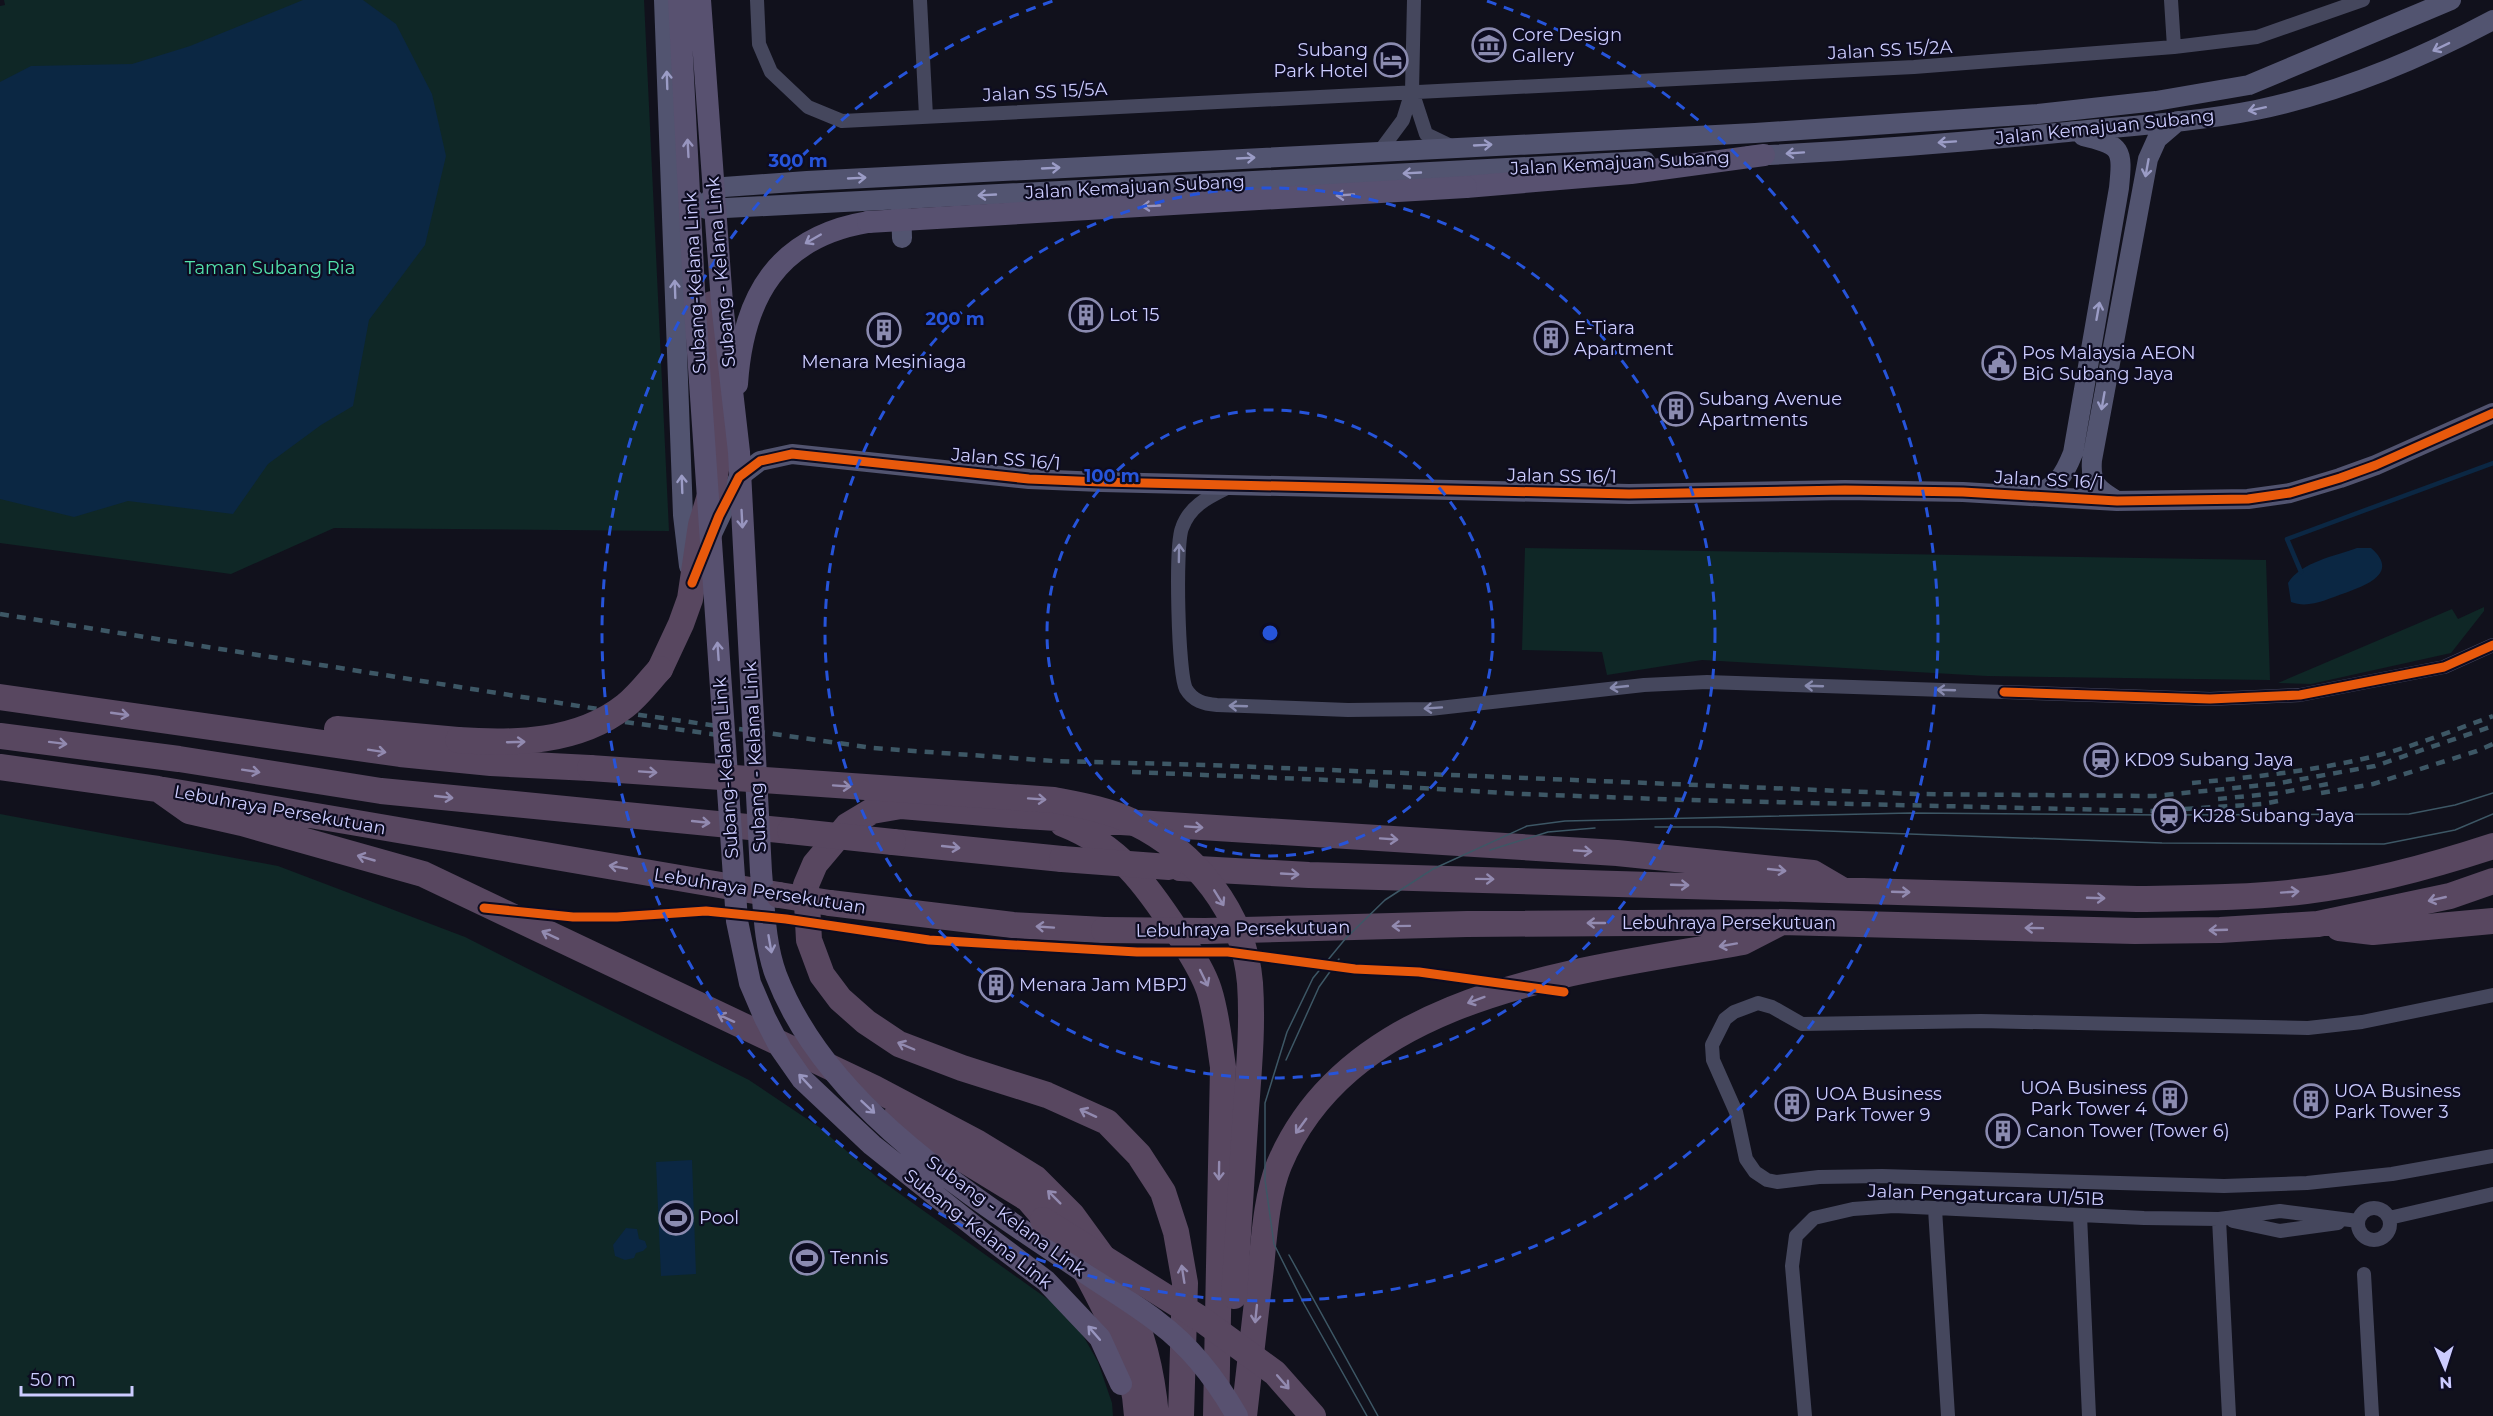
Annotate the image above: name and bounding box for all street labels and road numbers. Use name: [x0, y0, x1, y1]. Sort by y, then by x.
street label: Jalan SS 15/2A: [1826, 36, 1953, 64]
street label: Jalan SS 15/5A: [981, 78, 1108, 106]
street label: Jalan Kemajuan Subang: [1994, 105, 2216, 150]
street label: Jalan Kemajuan Subang: [1509, 146, 1730, 180]
street label: Jalan Kemajuan Subang: [1024, 170, 1245, 204]
street label: Subang - Kelana Link: [702, 176, 740, 368]
street label: Subang-Kelana Link: [679, 191, 711, 374]
street label: Jalan SS 16/1: [949, 443, 1062, 475]
street label: Jalan SS 16/1: [1506, 464, 1617, 488]
street label: Jalan SS 16/1: [1993, 466, 2104, 494]
street label: Subang - Kelana Link: [739, 661, 771, 853]
street label: Subang-Kelana Link: [709, 676, 743, 859]
street label: Lebuhraya Persekutuan: [172, 781, 388, 839]
street label: Lebuhraya Persekutuan: [652, 863, 868, 919]
street label: Lebuhraya Persekutuan: [1622, 912, 1836, 934]
street label: Lebuhraya Persekutuan: [1136, 916, 1350, 942]
street label: Subang - Kelana Link: [922, 1151, 1090, 1281]
street label: Subang-Kelana Link: [900, 1164, 1057, 1294]
street label: Jalan Pengaturcara U1/51B: [1866, 1180, 2105, 1210]

